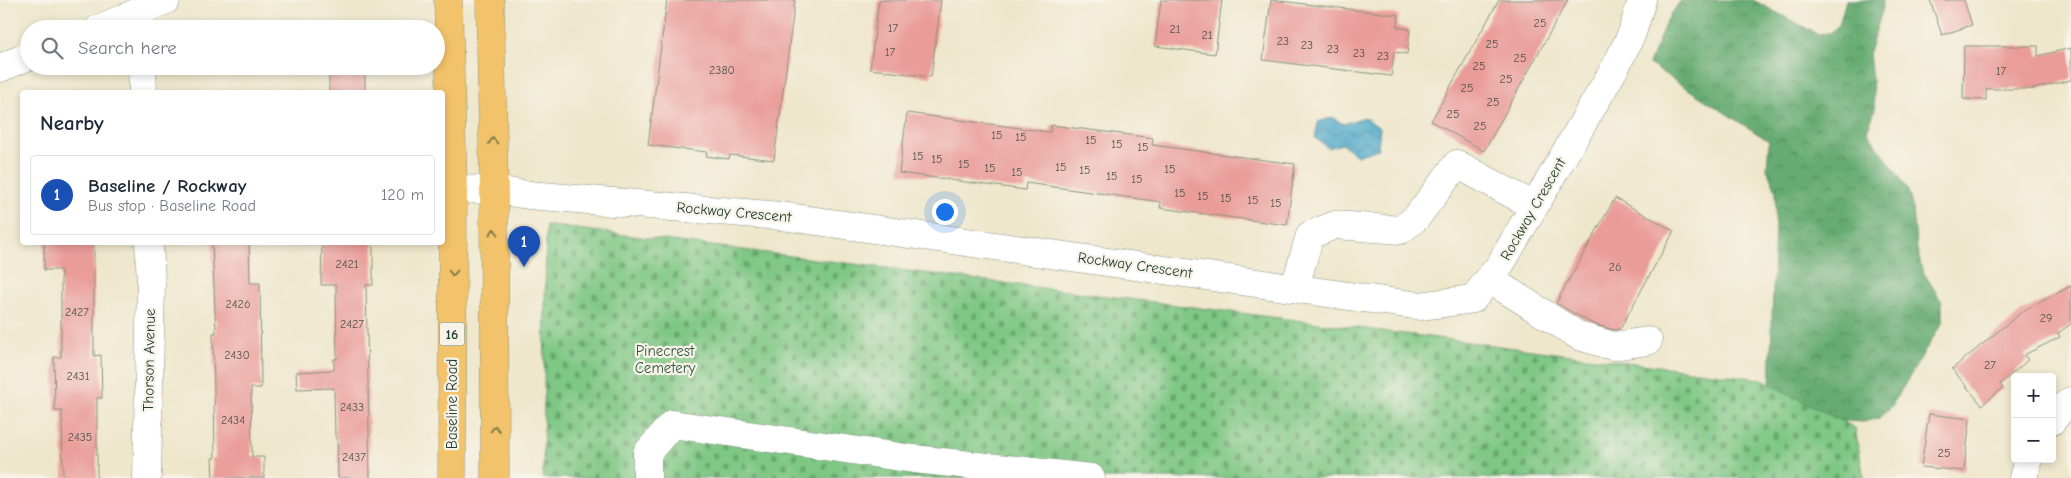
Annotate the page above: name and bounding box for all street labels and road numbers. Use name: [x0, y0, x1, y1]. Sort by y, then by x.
street label: Rockway Crescent: [1496, 154, 1570, 263]
street label: Rockway Crescent: [676, 198, 793, 226]
street label: Rockway Crescent: [1077, 248, 1194, 282]
street label: Thorson Avenue: [139, 308, 159, 412]
road number: 16: [440, 322, 464, 346]
street label: Baseline Road: [443, 359, 461, 449]

